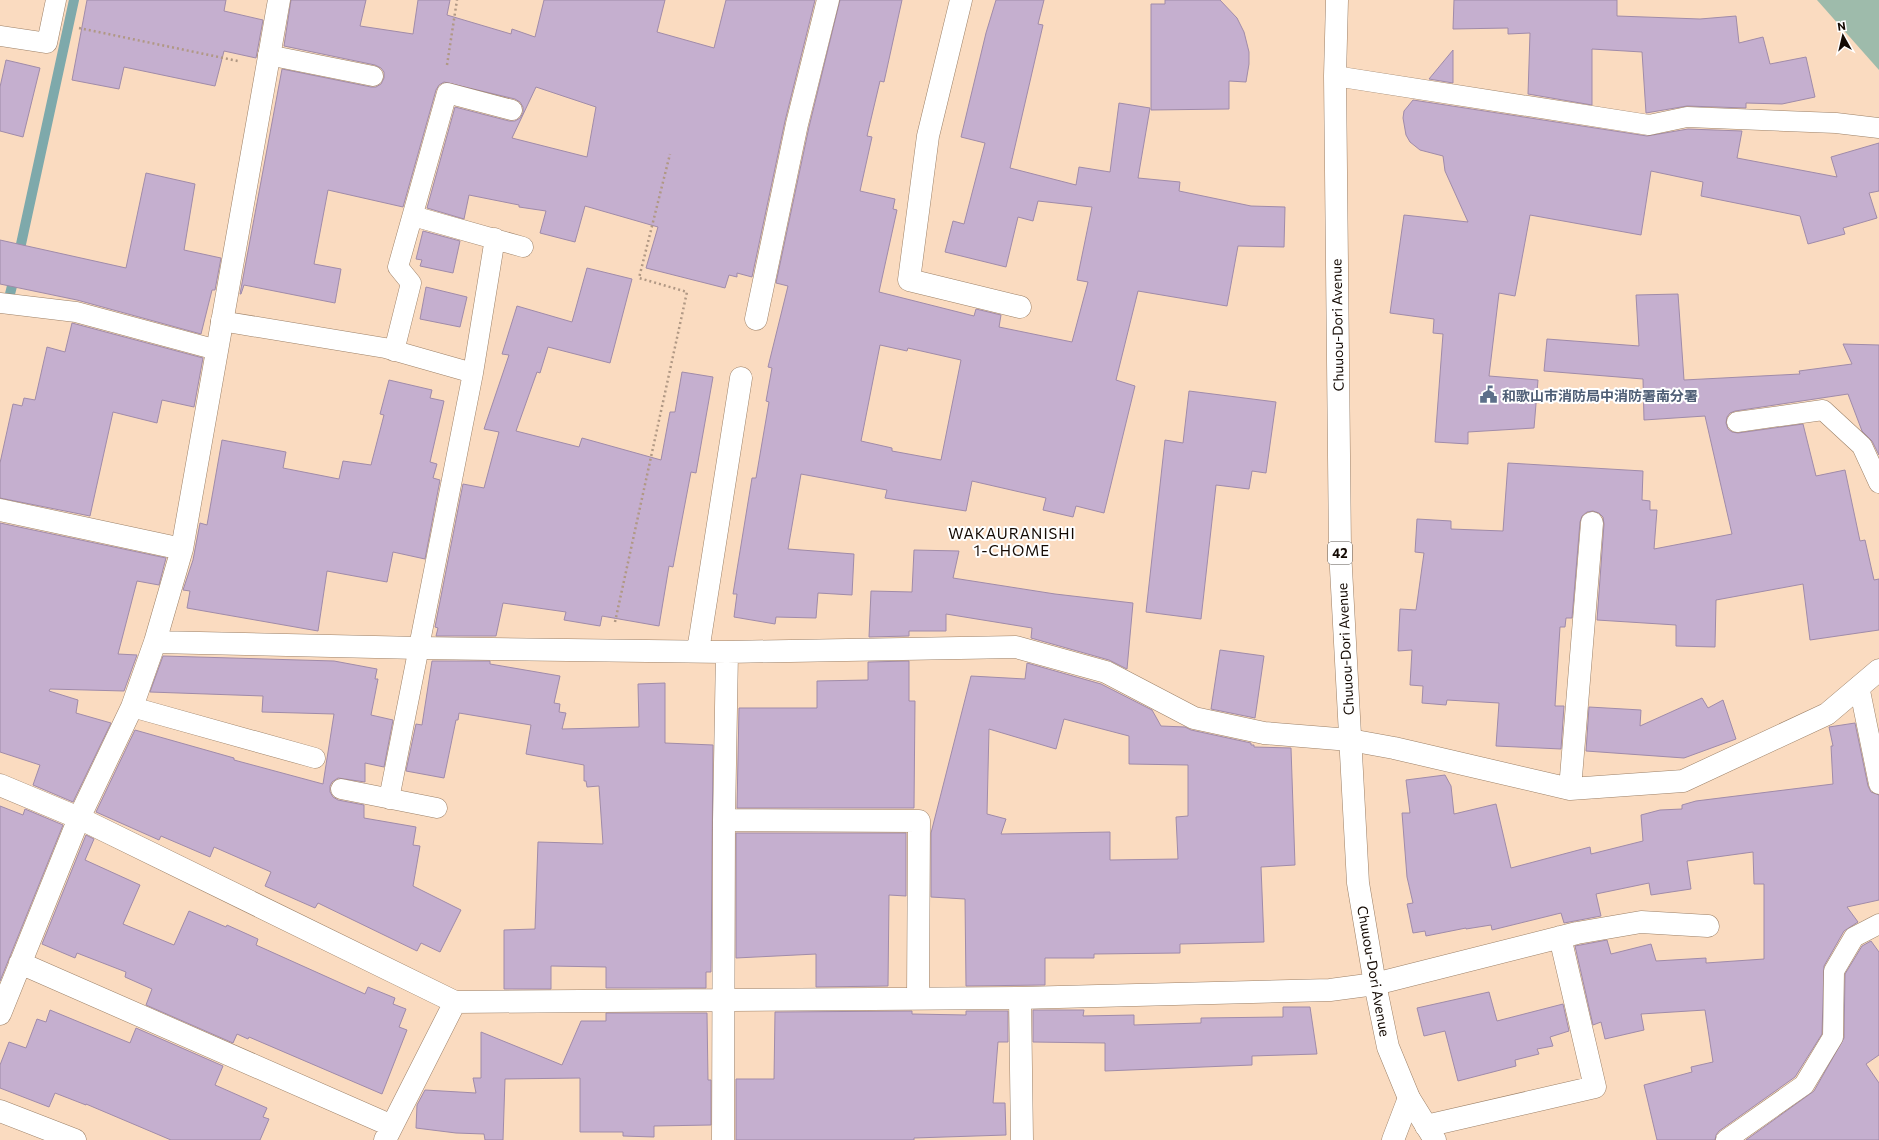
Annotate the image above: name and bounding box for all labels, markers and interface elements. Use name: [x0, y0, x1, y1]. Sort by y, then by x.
north arrow: [1823, 16, 1863, 56]
text: N: [1837, 19, 1847, 33]
street label: Chuuou-Dori Avenue: [1327, 259, 1347, 391]
public building icon: 和歌山市消防局中消防署南分署: [1479, 385, 1499, 405]
place label: 和歌山市消防局中消防署南分署: [1502, 387, 1698, 404]
district label: WAKAURANISHI 1-CHOME: [948, 524, 1076, 559]
road number: 42: [1328, 542, 1352, 564]
street label: Chuuou-Dori Avenue: [1333, 582, 1357, 716]
street label: Chuuou-Dori Avenue: [1354, 904, 1394, 1038]

